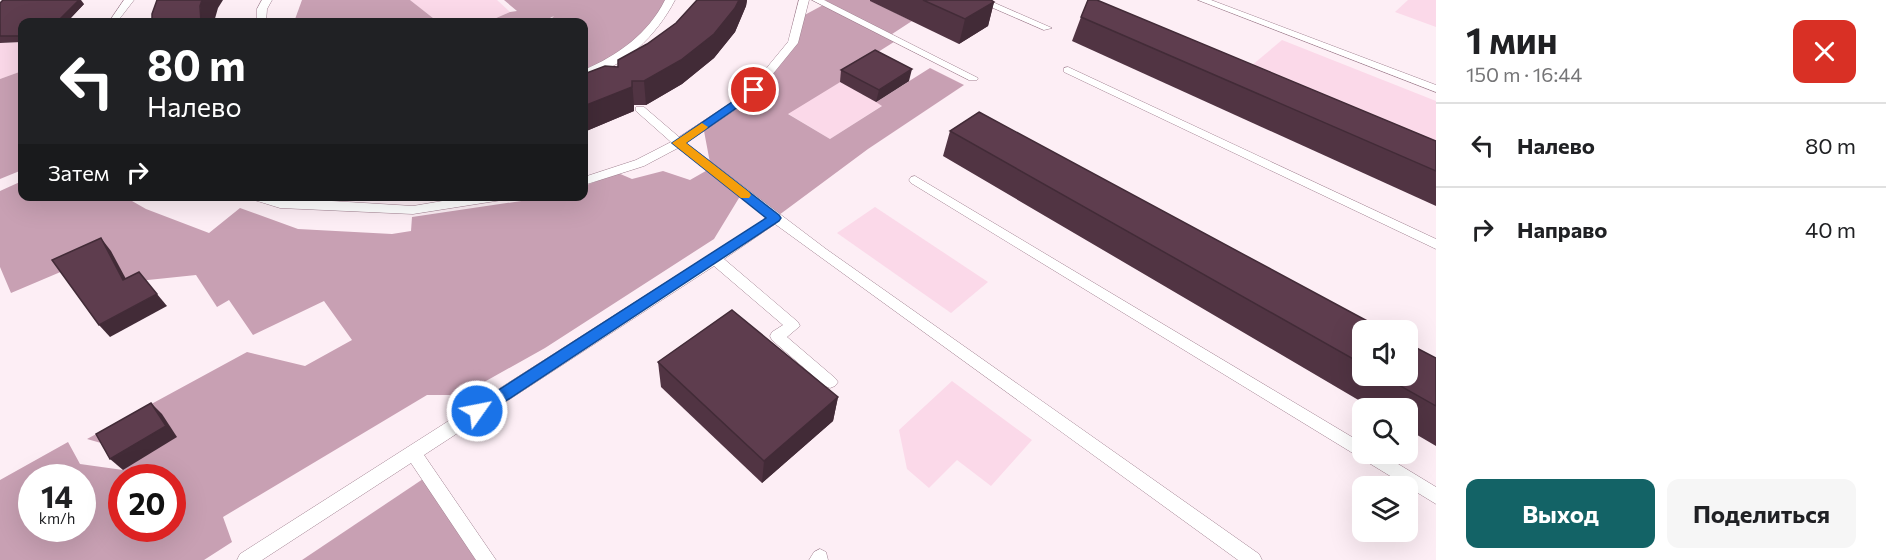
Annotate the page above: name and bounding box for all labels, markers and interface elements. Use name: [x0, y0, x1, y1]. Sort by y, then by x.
text: 1 мин: [1466, 17, 1558, 61]
button: close: [1793, 20, 1856, 83]
text: 80 m: [147, 38, 246, 90]
icon: left: [48, 42, 126, 120]
text: 150 m · 16:44: [1466, 62, 1582, 86]
pin: [728, 64, 779, 115]
icon: arrive: [737, 73, 770, 106]
text: Налево: [147, 90, 242, 123]
icon: left: [1466, 129, 1499, 162]
text: Налево: [1517, 132, 1595, 159]
text: 80 m: [1805, 132, 1856, 159]
icon: right: [121, 156, 154, 189]
text: Затем: [48, 159, 109, 186]
icon: right: [1466, 213, 1499, 246]
text: Направо: [1517, 216, 1607, 243]
text: 40 m: [1805, 216, 1856, 243]
map controls: [1352, 320, 1418, 542]
button: sound: [1352, 320, 1418, 386]
position arrow: [445, 379, 509, 443]
button: search: [1352, 398, 1418, 464]
speed limit sign: 20: [108, 464, 186, 542]
button: layers: [1352, 476, 1418, 542]
text: 14: [41, 477, 73, 514]
button: Выход: [1466, 479, 1655, 548]
button: Поделиться: [1667, 479, 1856, 548]
text: km/h: [39, 509, 75, 527]

